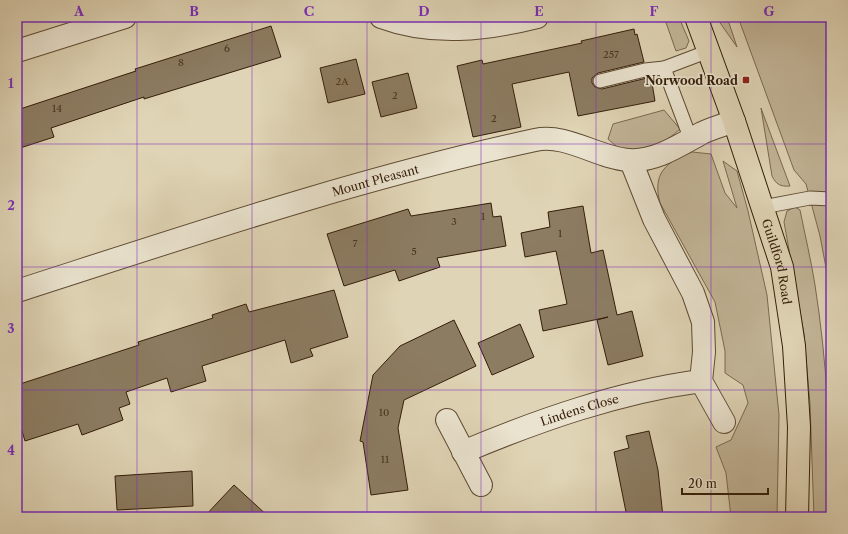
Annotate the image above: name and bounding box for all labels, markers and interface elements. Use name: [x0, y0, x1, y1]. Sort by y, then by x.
text: A: [73, 3, 85, 19]
text: B: [189, 3, 199, 19]
text: C: [304, 3, 314, 19]
text: D: [418, 3, 430, 19]
text: E: [534, 3, 544, 19]
text: F: [650, 3, 659, 19]
text: G: [763, 3, 775, 19]
house number: 6: [224, 42, 230, 55]
house number: 257: [603, 48, 619, 61]
house number: 8: [178, 56, 184, 69]
place label: Norwood Road: [645, 73, 738, 88]
text: 1: [8, 75, 14, 91]
house number: 2A: [335, 75, 349, 88]
marker: Norwood Road: [741, 75, 751, 85]
house number: 2: [392, 89, 398, 102]
house number: 14: [52, 102, 62, 115]
house number: 2: [491, 112, 497, 125]
street label: Mount Pleasant: [330, 161, 421, 199]
text: 2: [7, 197, 15, 213]
house number: 1: [481, 210, 486, 223]
house number: 3: [451, 215, 457, 228]
street label: Guildford Road: [759, 217, 795, 306]
house number: 1: [558, 227, 563, 240]
house number: 7: [353, 237, 358, 250]
house number: 5: [411, 245, 417, 258]
text: 3: [7, 320, 15, 336]
street label: Lindens Close: [538, 390, 620, 429]
house number: 10: [379, 406, 389, 419]
text: 4: [7, 442, 15, 458]
house number: 11: [381, 453, 390, 466]
scale bar: [682, 470, 768, 496]
text: 20 m: [688, 476, 717, 491]

